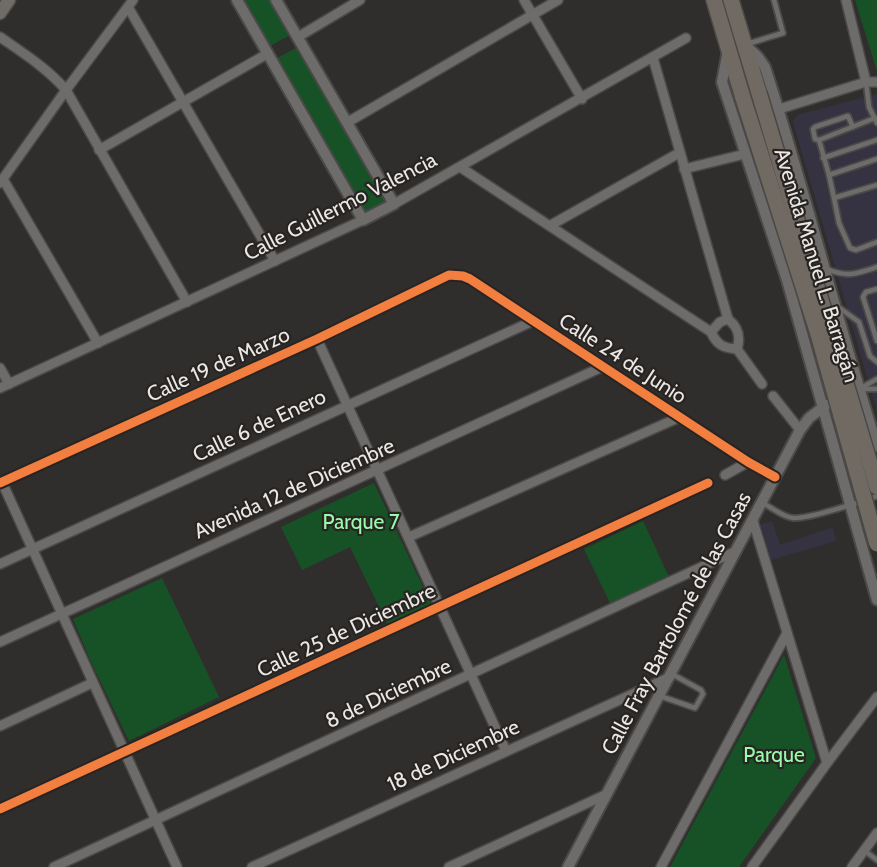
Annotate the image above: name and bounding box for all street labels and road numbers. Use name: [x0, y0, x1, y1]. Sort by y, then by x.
street label: Avenida Manuel L. Barragán: [769, 145, 865, 385]
street label: Calle Guillermo Valencia: [239, 146, 441, 266]
street label: Calle 24 de Junio: [554, 307, 692, 409]
street label: Calle 19 de Marzo: [143, 321, 293, 407]
street label: Calle 6 de Enero: [188, 383, 330, 467]
street label: Avenida 12 de Diciembre: [190, 432, 398, 544]
street label: Calle Fray Bartolomé de las Casas: [596, 487, 756, 759]
street label: Calle 25 de Diciembre: [253, 578, 439, 682]
street label: 8 de Diciembre: [321, 653, 455, 733]
street label: 18 de Diciembre: [383, 713, 523, 797]

